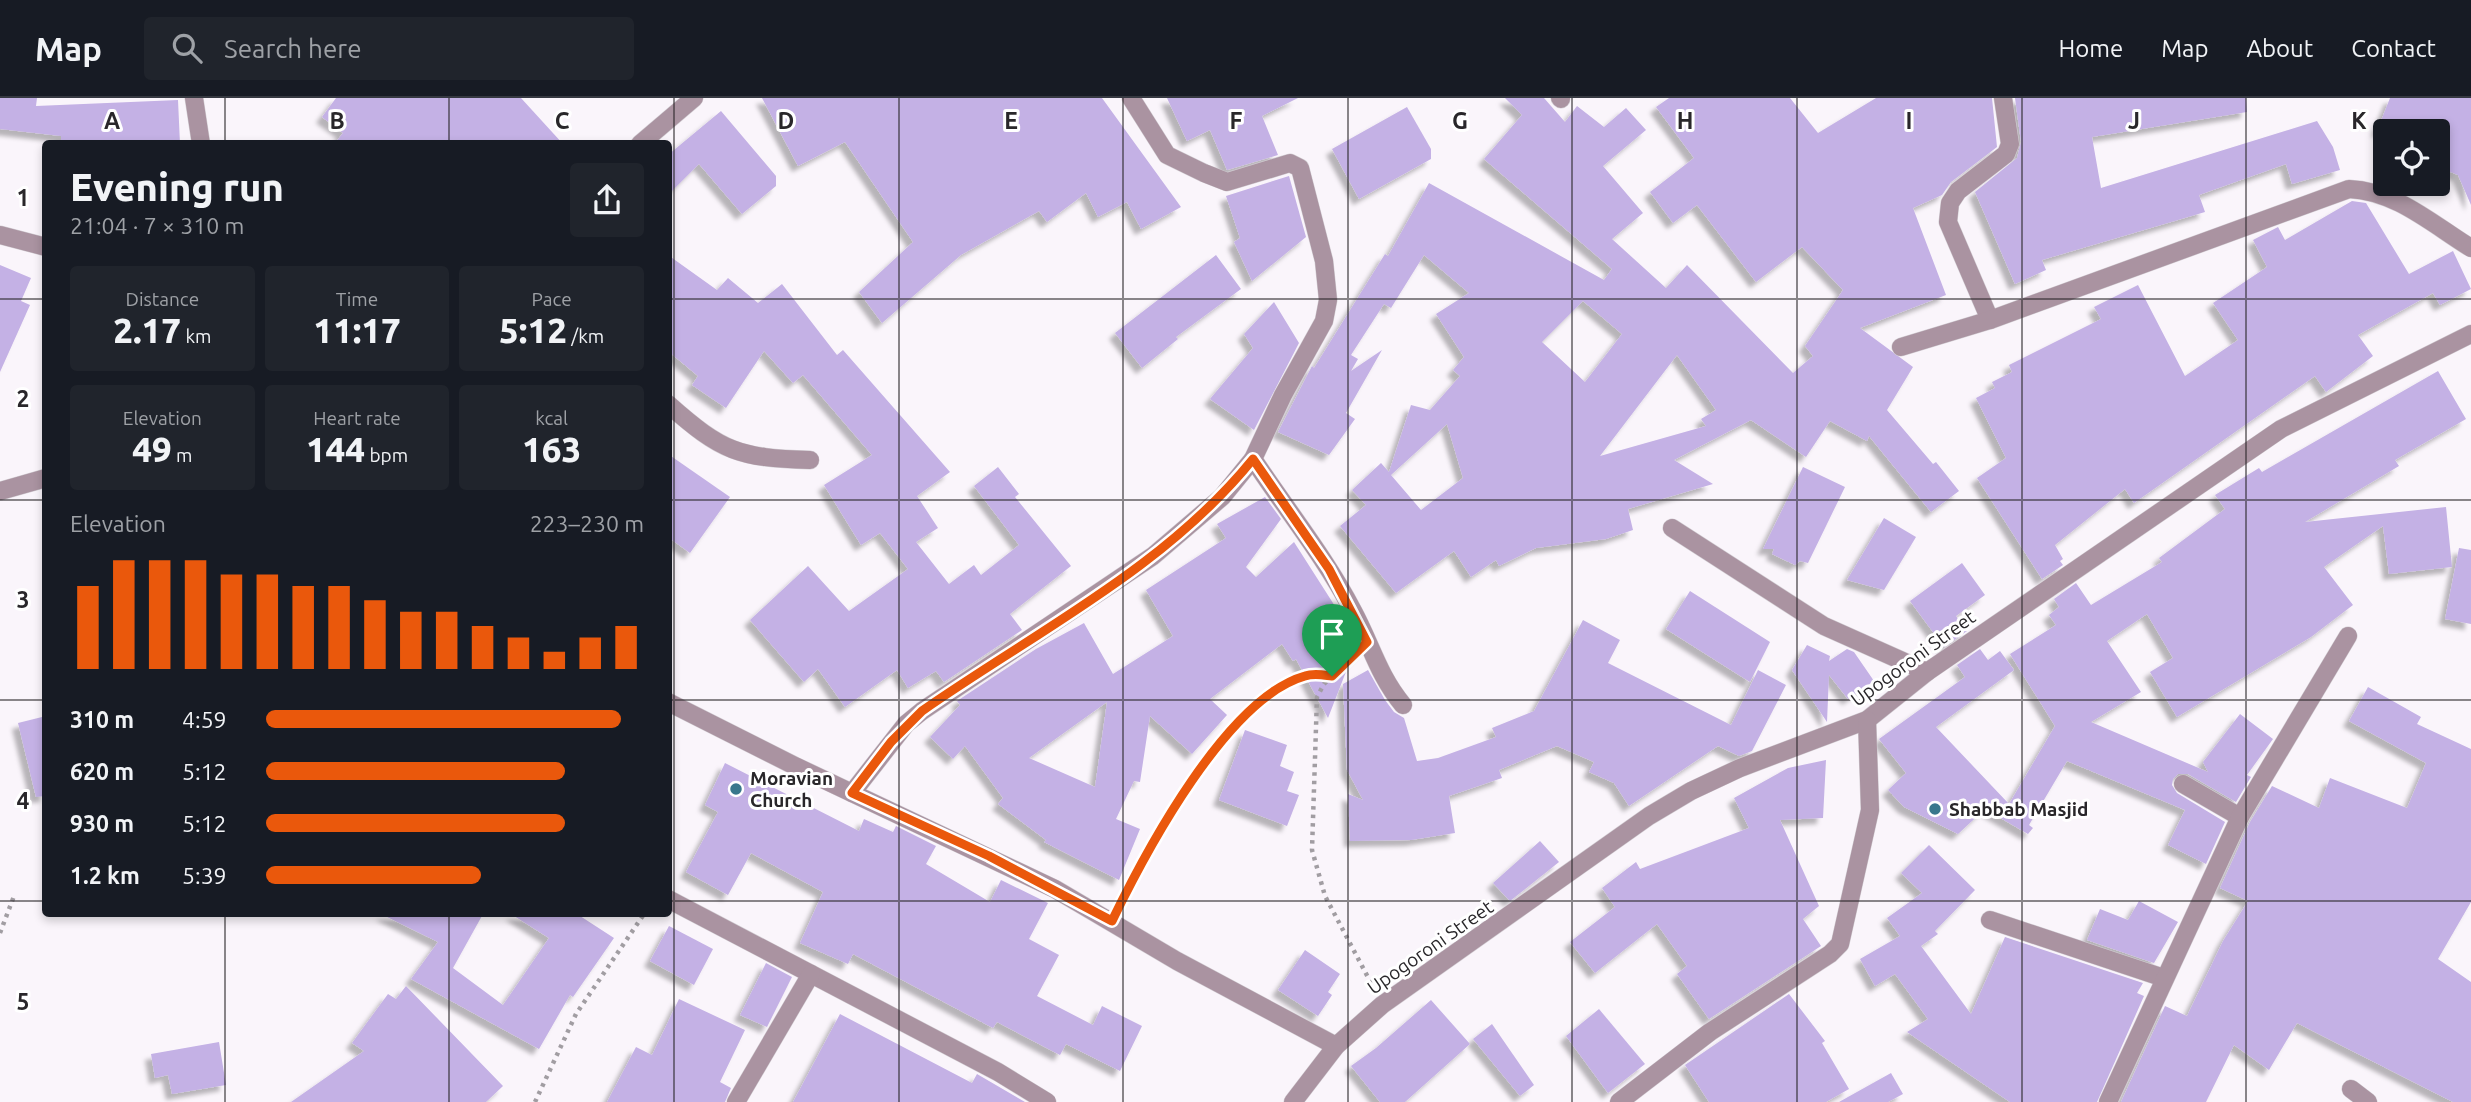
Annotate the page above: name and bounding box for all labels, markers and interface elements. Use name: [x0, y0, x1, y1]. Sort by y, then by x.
search box: [144, 17, 634, 80]
icon: search: [168, 29, 206, 67]
text: Map: [35, 30, 102, 67]
text: Search here: [224, 34, 362, 63]
text: Home: [2058, 35, 2123, 62]
text: Map: [2161, 35, 2208, 62]
text: About: [2246, 35, 2313, 62]
text: Contact: [2351, 35, 2436, 62]
text: A: [104, 108, 120, 133]
text: B: [329, 108, 345, 133]
text: C: [555, 108, 570, 133]
text: D: [778, 108, 794, 133]
text: E: [1004, 108, 1018, 133]
text: F: [1230, 108, 1243, 133]
text: G: [1452, 108, 1468, 133]
text: H: [1677, 108, 1693, 133]
text: I: [1906, 108, 1912, 133]
text: J: [2128, 108, 2140, 133]
text: K: [2351, 108, 2367, 133]
map controls: [2373, 119, 2450, 196]
button: locate: [2373, 119, 2450, 196]
button: share: [570, 163, 644, 237]
text: Evening run: [70, 166, 284, 208]
text: 1: [17, 185, 29, 210]
text: 21:04 · 7 × 310 m: [70, 213, 244, 238]
text: Distance: [126, 288, 199, 310]
text: Time: [336, 288, 378, 310]
text: Pace: [532, 288, 572, 310]
text: 2.17: [113, 310, 181, 350]
text: 11:17: [313, 310, 401, 350]
text: 5:12: [499, 310, 567, 350]
text: km: [181, 325, 211, 347]
text: /km: [567, 325, 604, 347]
text: 2: [17, 386, 29, 411]
text: Elevation: [123, 407, 202, 429]
text: Heart rate: [313, 407, 401, 429]
text: kcal: [535, 407, 568, 429]
text: 49: [132, 429, 172, 469]
text: 144: [306, 429, 365, 469]
text: 163: [522, 429, 581, 469]
text: m: [172, 444, 192, 466]
text: bpm: [365, 444, 408, 466]
text: Elevation: [70, 511, 166, 536]
text: 223–230 m: [530, 511, 644, 536]
text: 3: [17, 587, 29, 612]
pin: [1302, 604, 1362, 676]
street label: Upogoroni Street: [1846, 605, 1980, 711]
icon: arrive: [1313, 615, 1351, 653]
text: 310 m: [70, 707, 134, 732]
text: 4:59: [182, 707, 227, 732]
text: 620 m: [70, 759, 134, 784]
text: 5:12: [182, 759, 227, 784]
place label: Moravian Church: [750, 767, 833, 811]
marker: Moravian Church: [728, 781, 744, 797]
text: 4: [17, 788, 30, 813]
place label: Shabbab Masjid: [1949, 798, 2088, 820]
marker: Shabbab Masjid: [1927, 801, 1943, 817]
text: 930 m: [70, 811, 134, 836]
text: 5:12: [182, 811, 227, 836]
text: 1.2 km: [70, 863, 140, 888]
text: 5:39: [182, 863, 227, 888]
street label: Upogoroni Street: [1363, 895, 1498, 999]
text: 5: [17, 989, 29, 1014]

